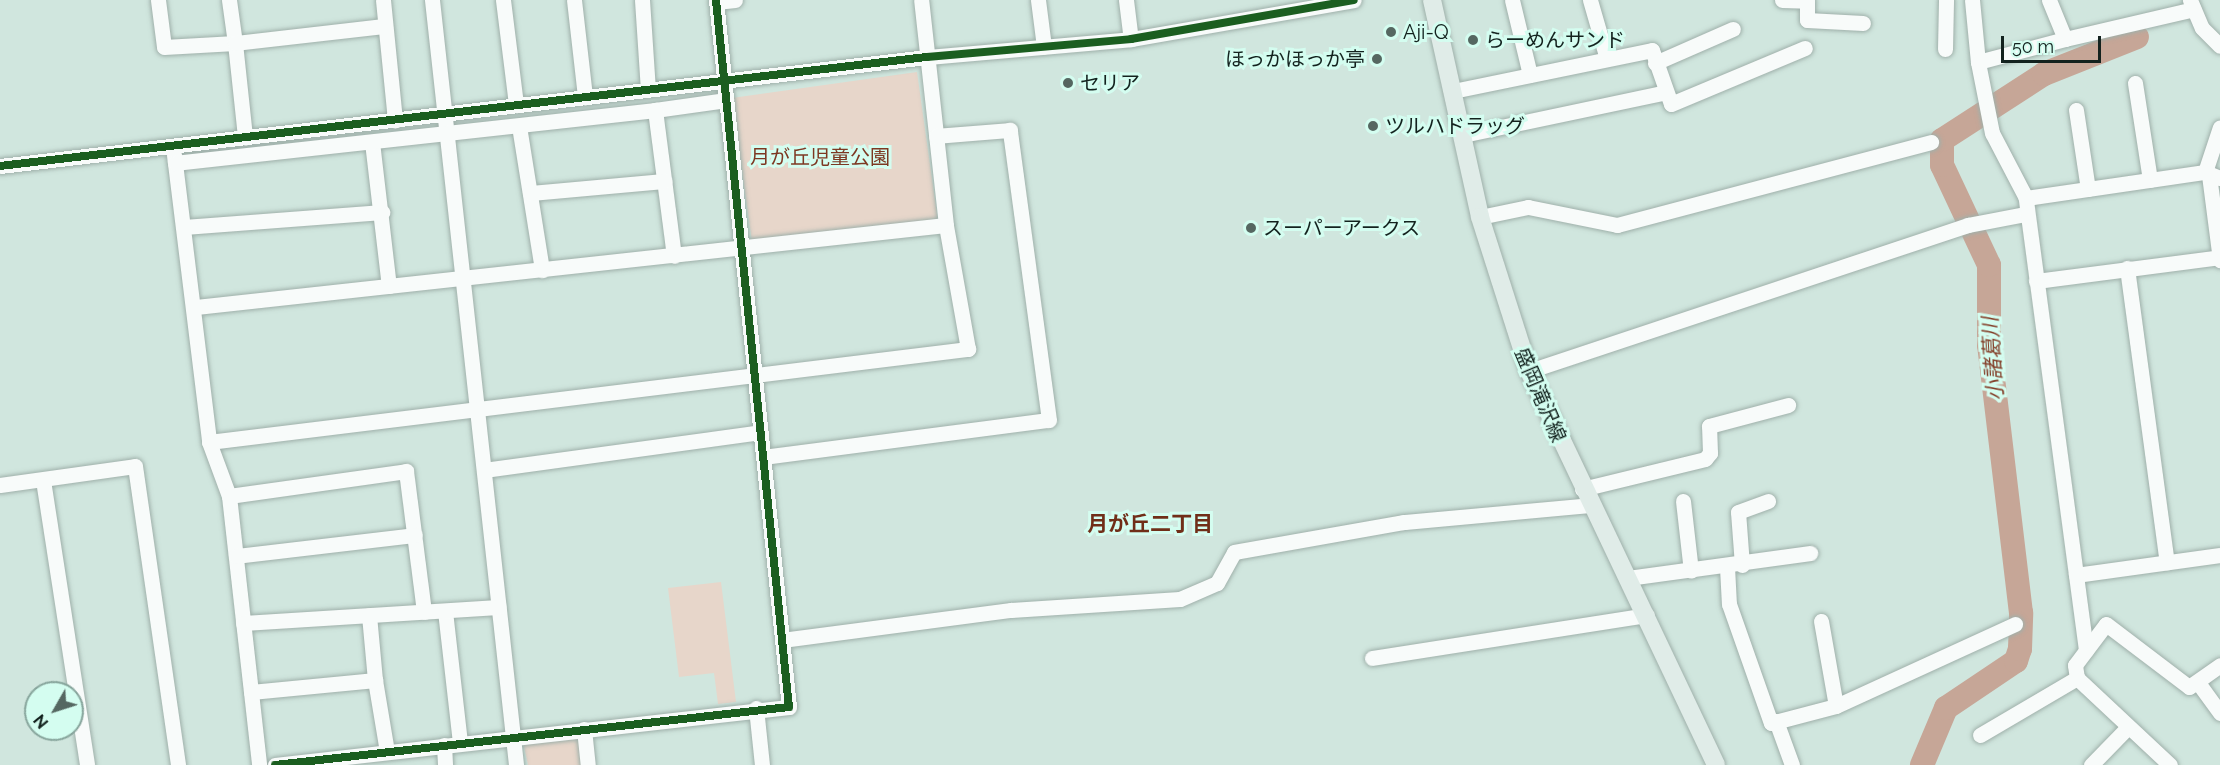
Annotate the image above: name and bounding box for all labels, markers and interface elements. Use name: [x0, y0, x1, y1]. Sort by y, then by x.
place label: Aji-Q: [1403, 20, 1449, 44]
scale bar: [2004, 24, 2104, 62]
marker: Aji-Q: [1384, 25, 1398, 39]
place label: らーめんサンド: [1485, 28, 1625, 52]
marker: らーめんサンド: [1466, 33, 1480, 47]
text: 50 m: [2012, 36, 2054, 57]
place label: ほっかほっか亭: [1225, 47, 1365, 71]
marker: ほっかほっか亭: [1370, 52, 1384, 66]
place label: セリア: [1080, 71, 1140, 95]
marker: セリア: [1061, 76, 1075, 90]
place label: ツルハドラッグ: [1385, 114, 1525, 138]
marker: ツルハドラッグ: [1366, 119, 1380, 133]
park label: 月が丘児童公園: [750, 145, 890, 169]
place label: スーパーアークス: [1263, 216, 1422, 240]
marker: スーパーアークス: [1244, 221, 1258, 235]
water label: 小諸葛川: [1978, 316, 2008, 402]
street label: 盛岡滝沢線: [1509, 344, 1571, 446]
district label: 月が丘二丁目: [1087, 511, 1213, 537]
north arrow: [24, 681, 84, 741]
text: N: [30, 711, 52, 732]

